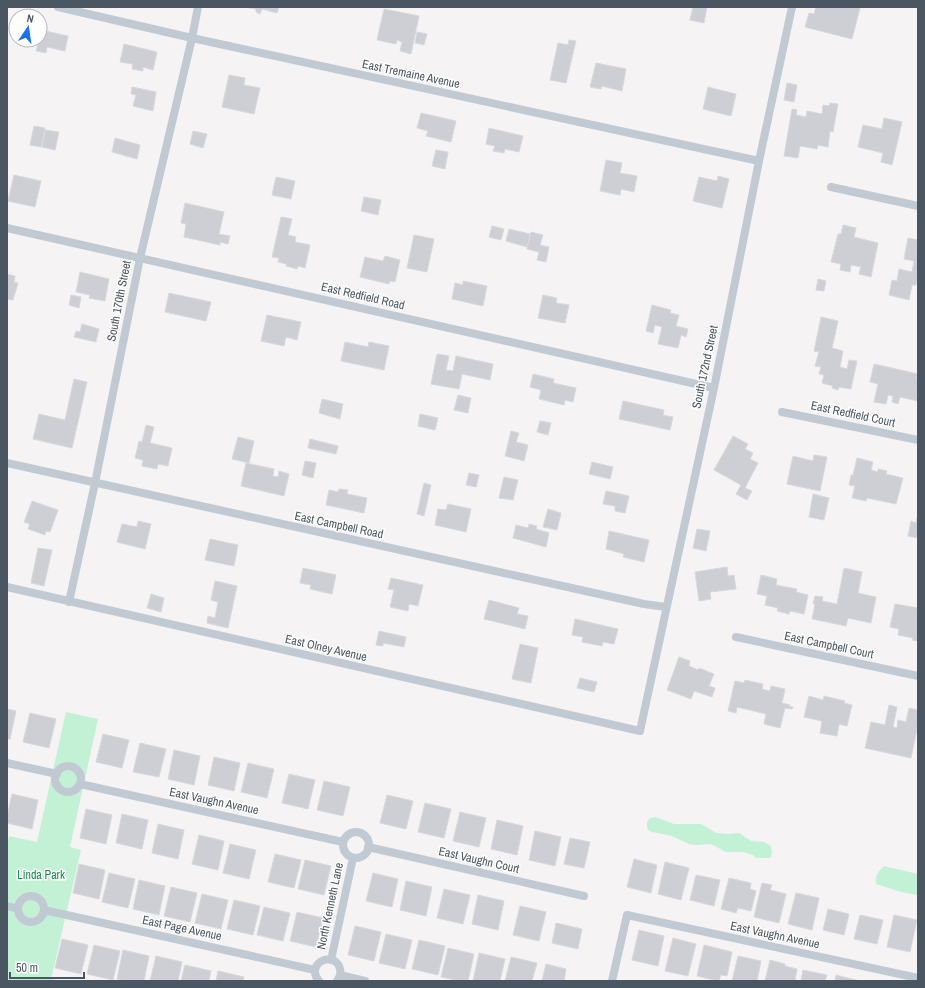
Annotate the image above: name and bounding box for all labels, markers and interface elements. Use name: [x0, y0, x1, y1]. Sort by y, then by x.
north arrow: [8, 8, 48, 48]
text: N: [26, 11, 35, 26]
street label: East Tremaine Avenue: [361, 56, 461, 92]
street label: South 170th Street: [103, 259, 135, 343]
street label: East Redfield Road: [320, 279, 406, 313]
street label: South 172nd Street: [688, 324, 722, 410]
street label: East Redfield Court: [809, 397, 897, 431]
street label: East Campbell Road: [293, 508, 385, 542]
street label: East Campbell Court: [783, 628, 875, 662]
street label: East Olney Avenue: [283, 631, 369, 665]
street label: East Vaughn Avenue: [168, 784, 260, 818]
street label: East Vaughn Court: [437, 843, 521, 877]
street label: North Kenneth Lane: [313, 861, 347, 951]
park label: Linda Park: [17, 867, 65, 883]
street label: East Page Avenue: [141, 912, 223, 944]
street label: East Vaughn Avenue: [729, 918, 821, 952]
scale bar: [10, 954, 84, 980]
text: 50 m: [16, 960, 38, 976]

